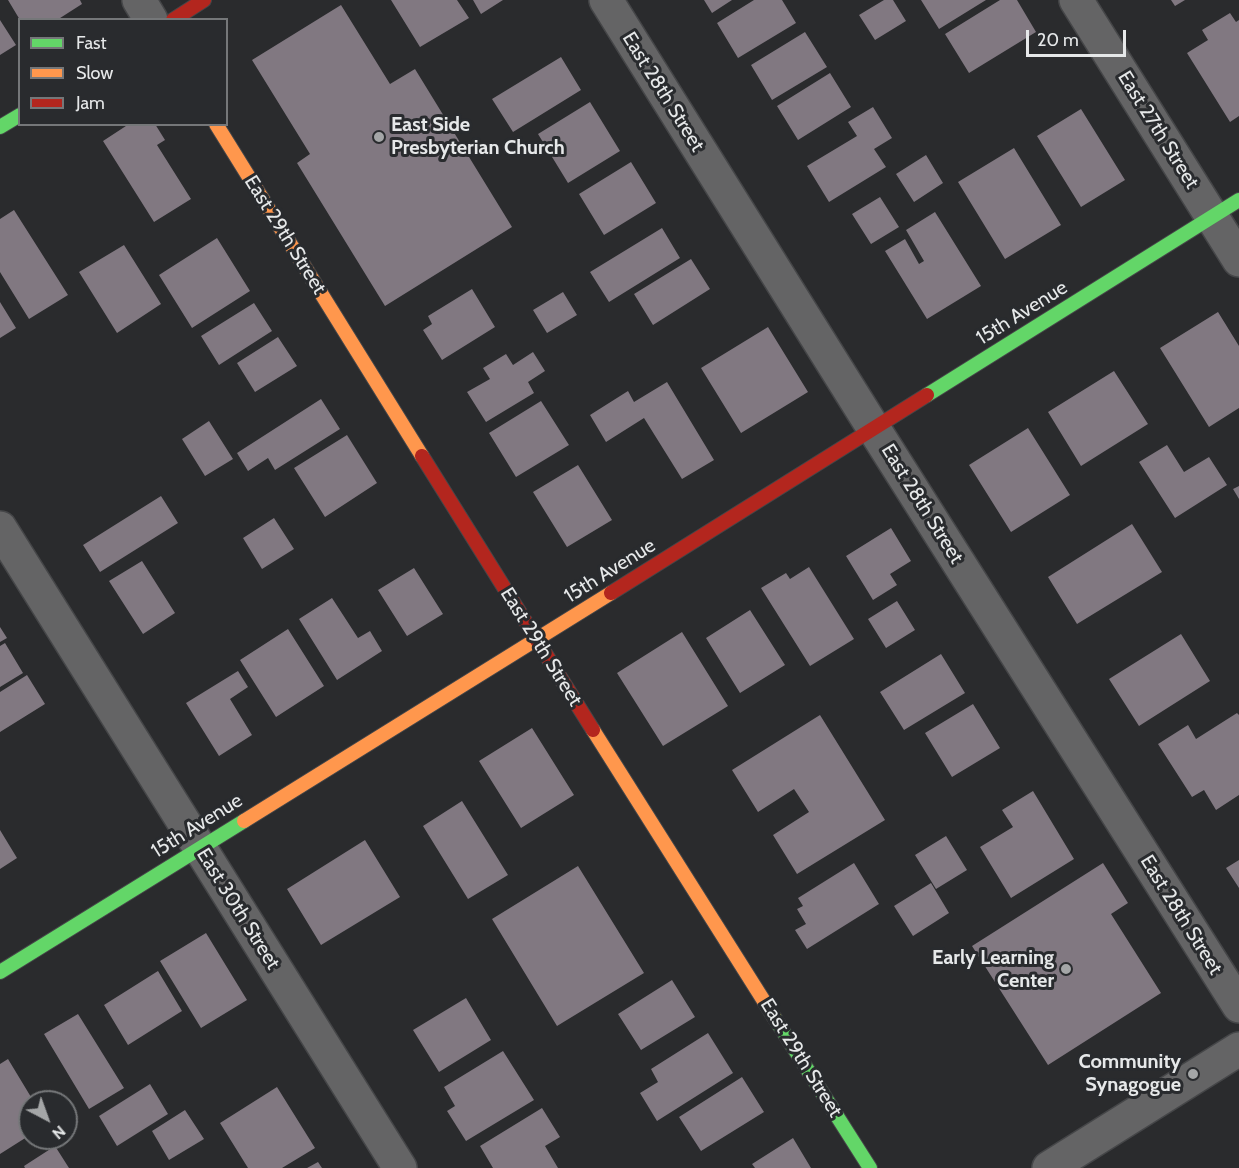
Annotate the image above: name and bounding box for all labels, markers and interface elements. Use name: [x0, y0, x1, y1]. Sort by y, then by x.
legend: [18, 18, 228, 126]
scale bar: [1029, 18, 1130, 56]
street label: East 28th Street: [617, 28, 709, 156]
text: 20 m: [1037, 29, 1079, 51]
text: Fast: [76, 32, 107, 54]
text: Slow: [76, 62, 113, 84]
street label: East 27th Street: [1112, 67, 1204, 193]
text: Jam: [76, 92, 105, 114]
place label: East Side Presbyterian Church: [391, 113, 565, 160]
marker: East Side Presbyterian Church: [372, 130, 386, 144]
street label: East 29th Street: [239, 171, 331, 299]
street label: 15th Avenue: [972, 276, 1072, 350]
street label: East 28th Street: [876, 440, 968, 568]
street label: 15th Avenue: [560, 534, 660, 608]
street label: East 29th Street: [495, 583, 587, 711]
street label: 15th Avenue: [147, 789, 247, 863]
street label: East 30th Street: [191, 844, 285, 974]
street label: East 28th Street: [1135, 851, 1227, 979]
place label: Early Learning Center: [932, 946, 1054, 993]
marker: Early Learning Center: [1059, 962, 1073, 976]
street label: East 29th Street: [755, 994, 847, 1122]
place label: Community Synagogue: [1078, 1050, 1181, 1097]
marker: Community Synagogue: [1186, 1067, 1200, 1081]
north arrow: [18, 1090, 78, 1150]
text: N: [48, 1122, 69, 1143]

